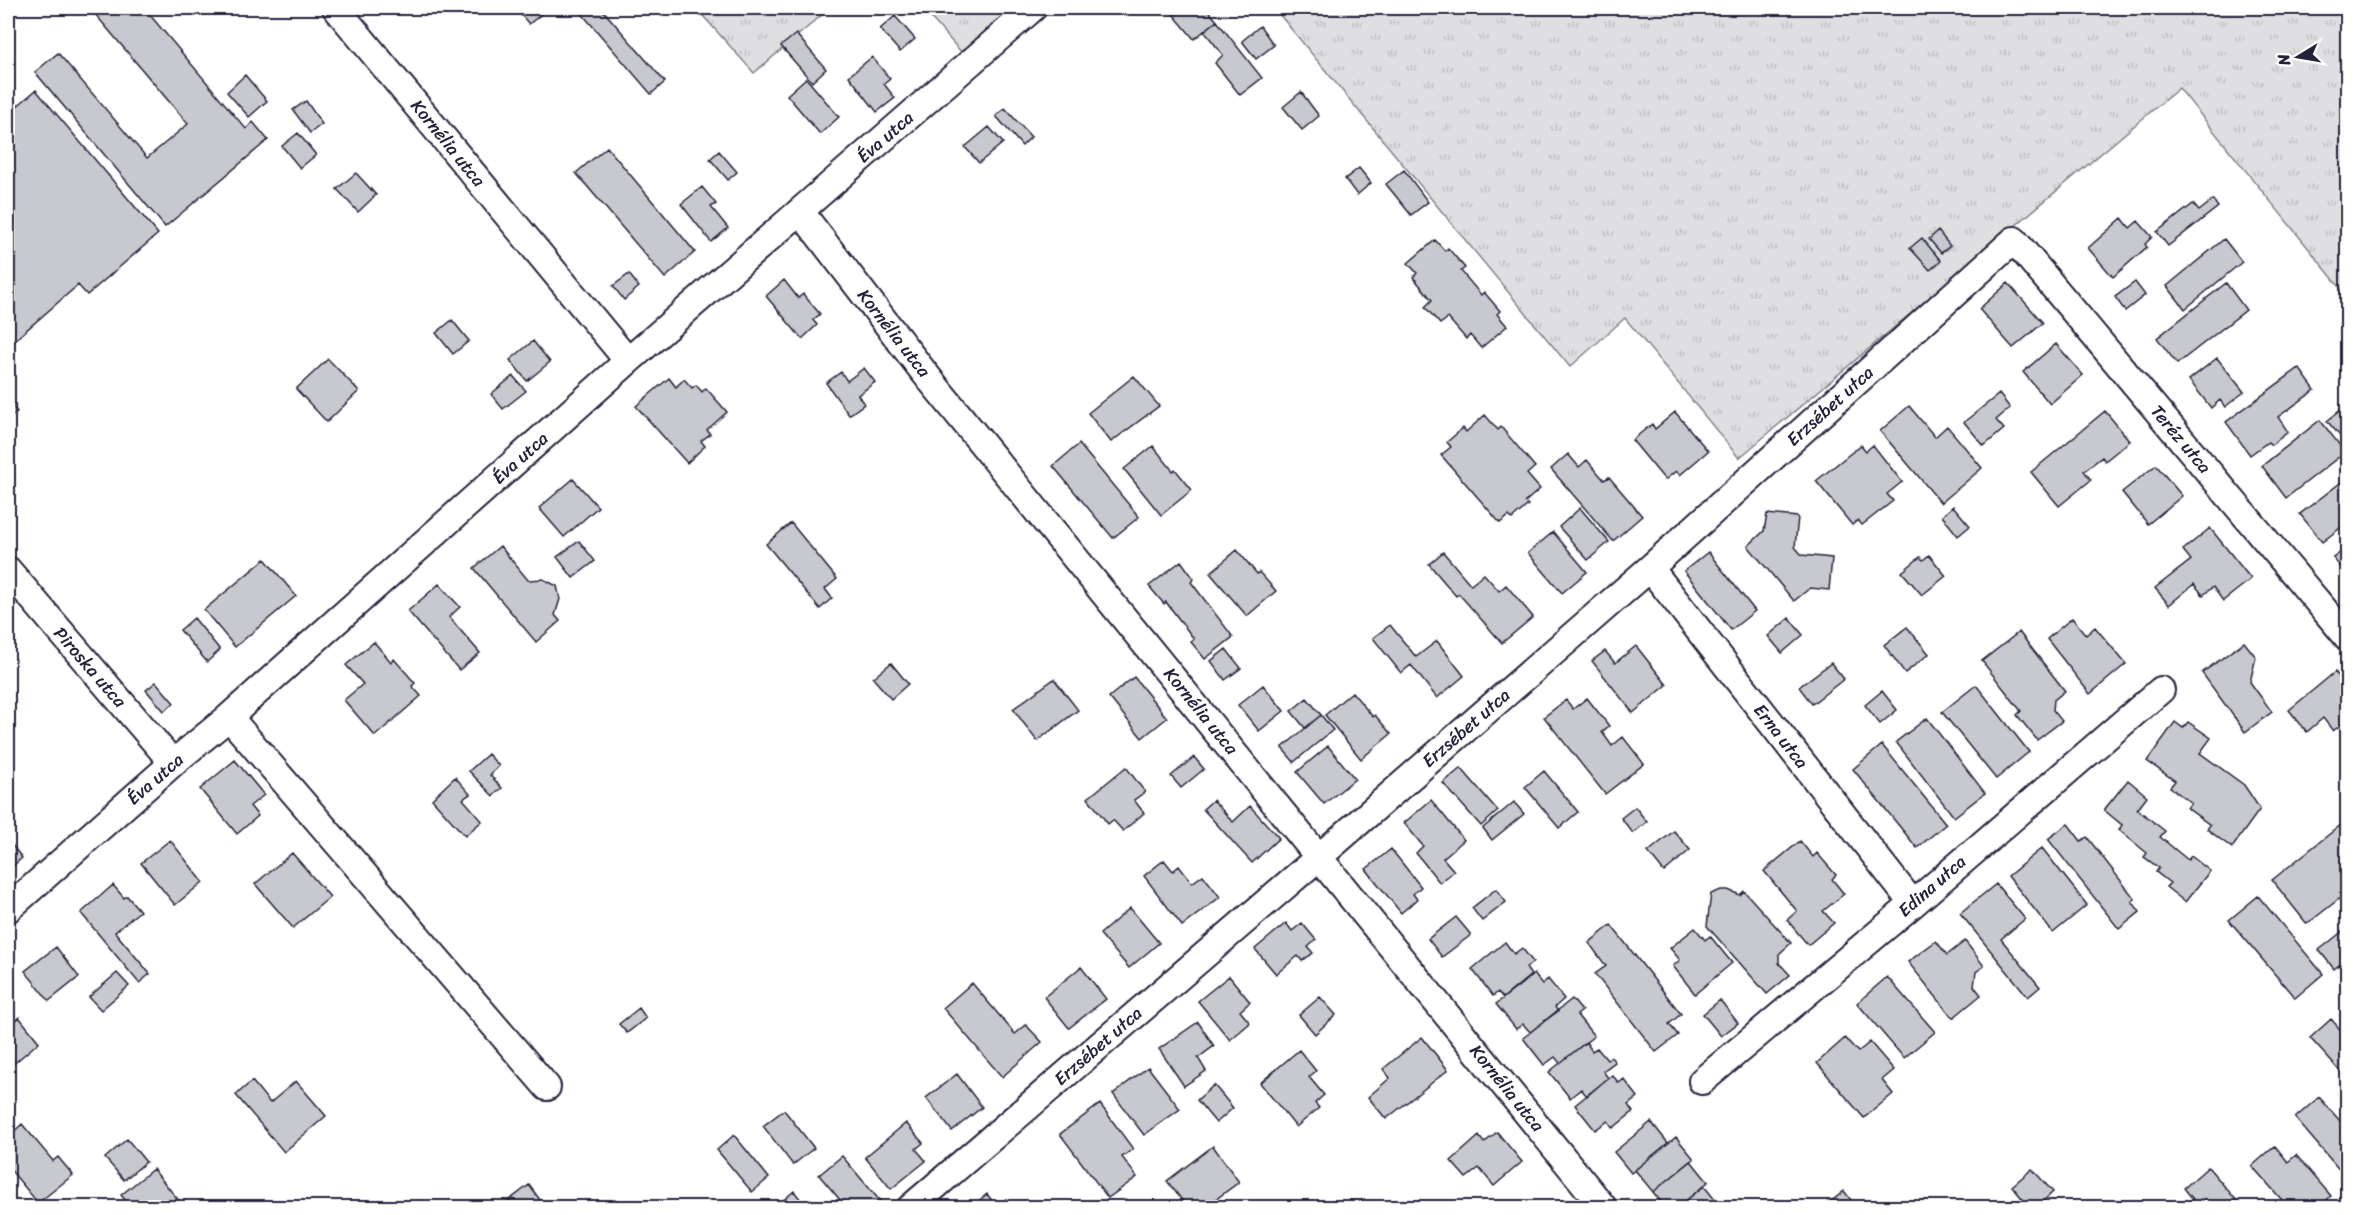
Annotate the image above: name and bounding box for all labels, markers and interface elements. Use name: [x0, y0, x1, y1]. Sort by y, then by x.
north arrow: [2268, 27, 2328, 87]
text: N: [2268, 51, 2299, 69]
street label: Kornélia utca: [402, 92, 494, 195]
street label: Éva utca: [849, 103, 921, 171]
street label: Kornélia utca: [849, 281, 940, 385]
street label: Erzsébet utca: [1779, 358, 1881, 454]
street label: Teréz utca: [2142, 397, 2220, 481]
street label: Éva utca: [484, 423, 556, 493]
street label: Piroska utca: [45, 619, 135, 716]
street label: Kornélia utca: [1155, 660, 1247, 763]
street label: Erzsébet utca: [1414, 680, 1518, 776]
street label: Erna utca: [1745, 696, 1817, 776]
street label: Éva utca: [119, 745, 191, 813]
street label: Edina utca: [1890, 847, 1974, 925]
street label: Erzsébet utca: [1046, 998, 1150, 1094]
street label: Kornélia utca: [1461, 1037, 1553, 1140]

